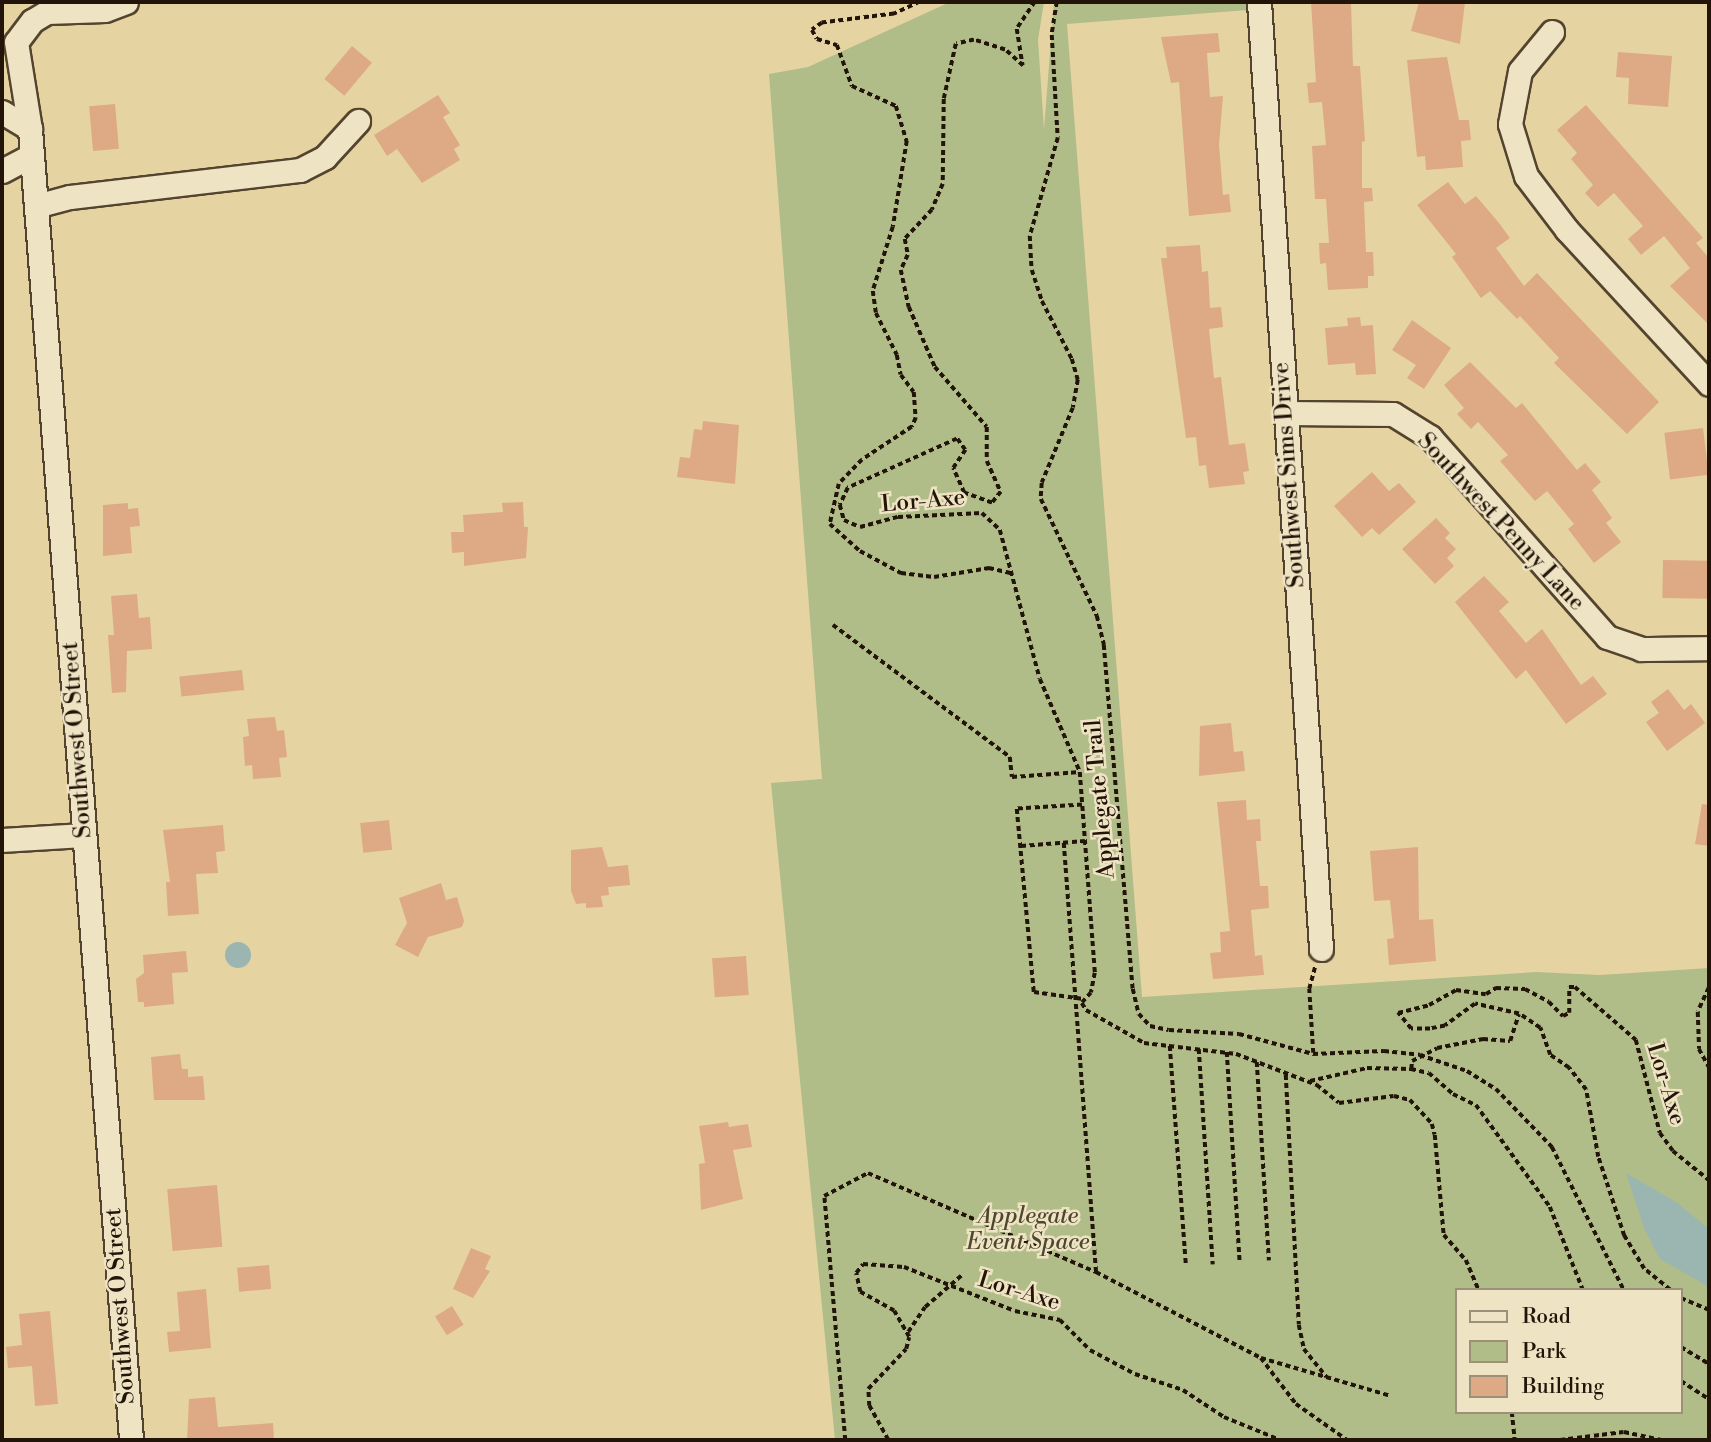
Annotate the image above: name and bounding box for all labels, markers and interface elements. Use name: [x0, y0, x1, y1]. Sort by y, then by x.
street label: Southwest Sims Drive: [1267, 361, 1311, 589]
street label: Southwest Penny Lane: [1411, 427, 1591, 617]
street label: Lor-Axe: [880, 484, 966, 518]
street label: Southwest O Street: [56, 641, 98, 839]
street label: Applegate Trail: [1079, 718, 1121, 880]
street label: Lor-Axe: [1640, 1040, 1692, 1128]
park label: Applegate Event Space: [966, 1202, 1090, 1256]
street label: Southwest O Street: [99, 1207, 141, 1405]
street label: Lor-Axe: [975, 1265, 1063, 1317]
legend: [1456, 1288, 1683, 1414]
text: Road: [1522, 1304, 1571, 1330]
text: Park: [1522, 1339, 1566, 1365]
text: Building: [1522, 1374, 1604, 1400]

